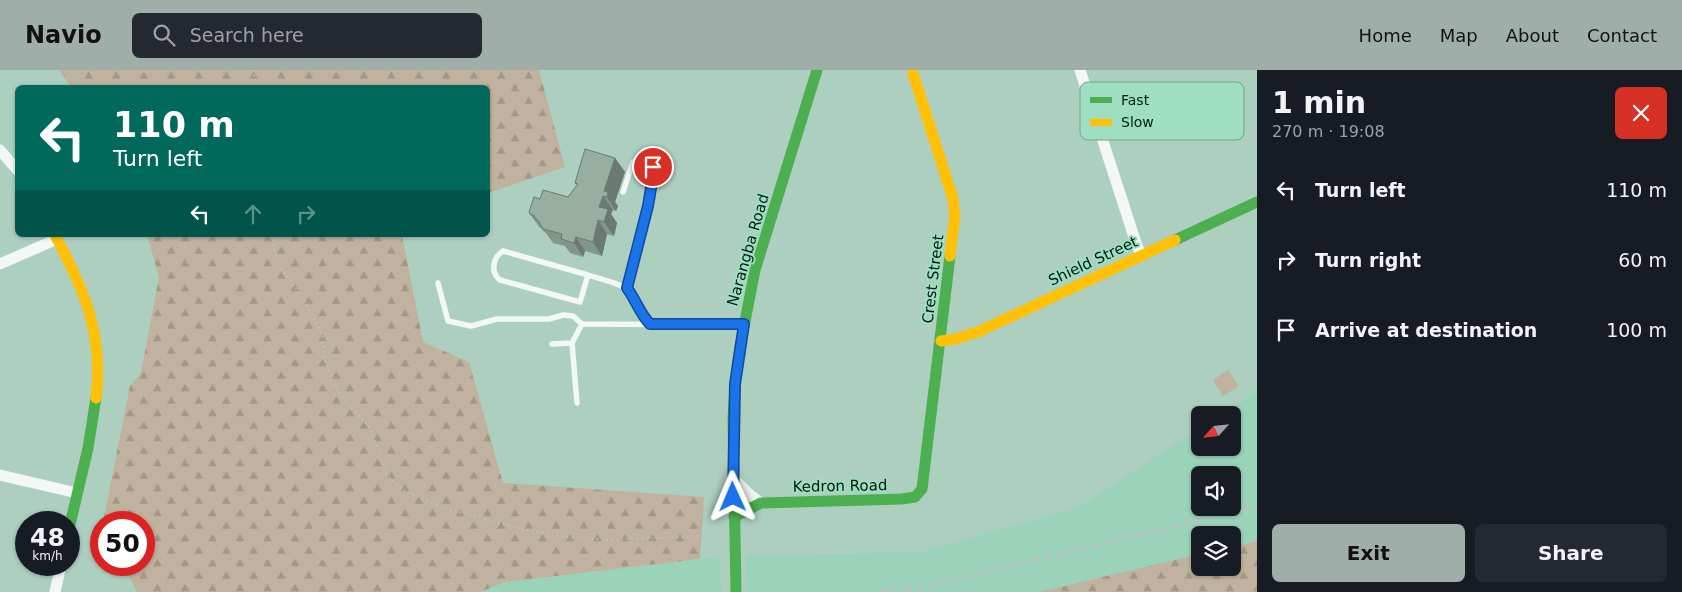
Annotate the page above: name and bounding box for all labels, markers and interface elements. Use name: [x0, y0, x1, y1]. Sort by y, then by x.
search box: [132, 13, 482, 58]
text: Navio: [25, 21, 102, 49]
icon: search: [150, 21, 178, 49]
text: Search here: [190, 24, 304, 46]
text: Home: [1359, 25, 1412, 46]
text: Map: [1440, 25, 1478, 46]
text: About: [1506, 25, 1559, 46]
text: Contact: [1587, 25, 1657, 46]
legend: [1080, 82, 1244, 140]
text: 1 min: [1272, 85, 1366, 120]
button: close: [1615, 87, 1667, 139]
text: Fast: [1121, 92, 1150, 108]
icon: left: [30, 105, 95, 170]
text: 110 m: [113, 105, 235, 145]
text: Slow: [1121, 114, 1154, 130]
text: 270 m · 19:08: [1272, 122, 1385, 141]
text: Turn left: [113, 146, 202, 171]
pin: [632, 146, 674, 188]
icon: arrive: [639, 153, 667, 181]
icon: left: [1272, 176, 1300, 204]
text: Turn left: [1315, 179, 1406, 201]
text: 110 m: [1606, 179, 1667, 201]
street label: Narangba Road: [723, 192, 773, 308]
icon: left: [186, 200, 214, 228]
icon: ahead: [239, 200, 267, 228]
icon: right: [292, 200, 320, 228]
street label: Shield Street: [1045, 232, 1141, 290]
street label: Crest Street: [919, 233, 947, 325]
icon: right: [1272, 246, 1300, 274]
text: Turn right: [1315, 249, 1421, 271]
text: 60 m: [1618, 249, 1667, 271]
icon: arrive: [1272, 316, 1300, 344]
text: Arrive at destination: [1315, 319, 1537, 341]
text: 100 m: [1606, 319, 1667, 341]
north arrow: [1191, 406, 1241, 456]
map controls: [1191, 406, 1241, 576]
button: sound: [1191, 466, 1241, 516]
position arrow: [706, 470, 758, 522]
street label: Kedron Road: [792, 476, 888, 496]
speed limit sign: 50: [90, 511, 155, 576]
text: 48: [30, 523, 65, 552]
button: Exit: [1272, 524, 1465, 582]
button: Share: [1475, 524, 1667, 582]
button: layers: [1191, 526, 1241, 576]
text: km/h: [32, 549, 63, 563]

